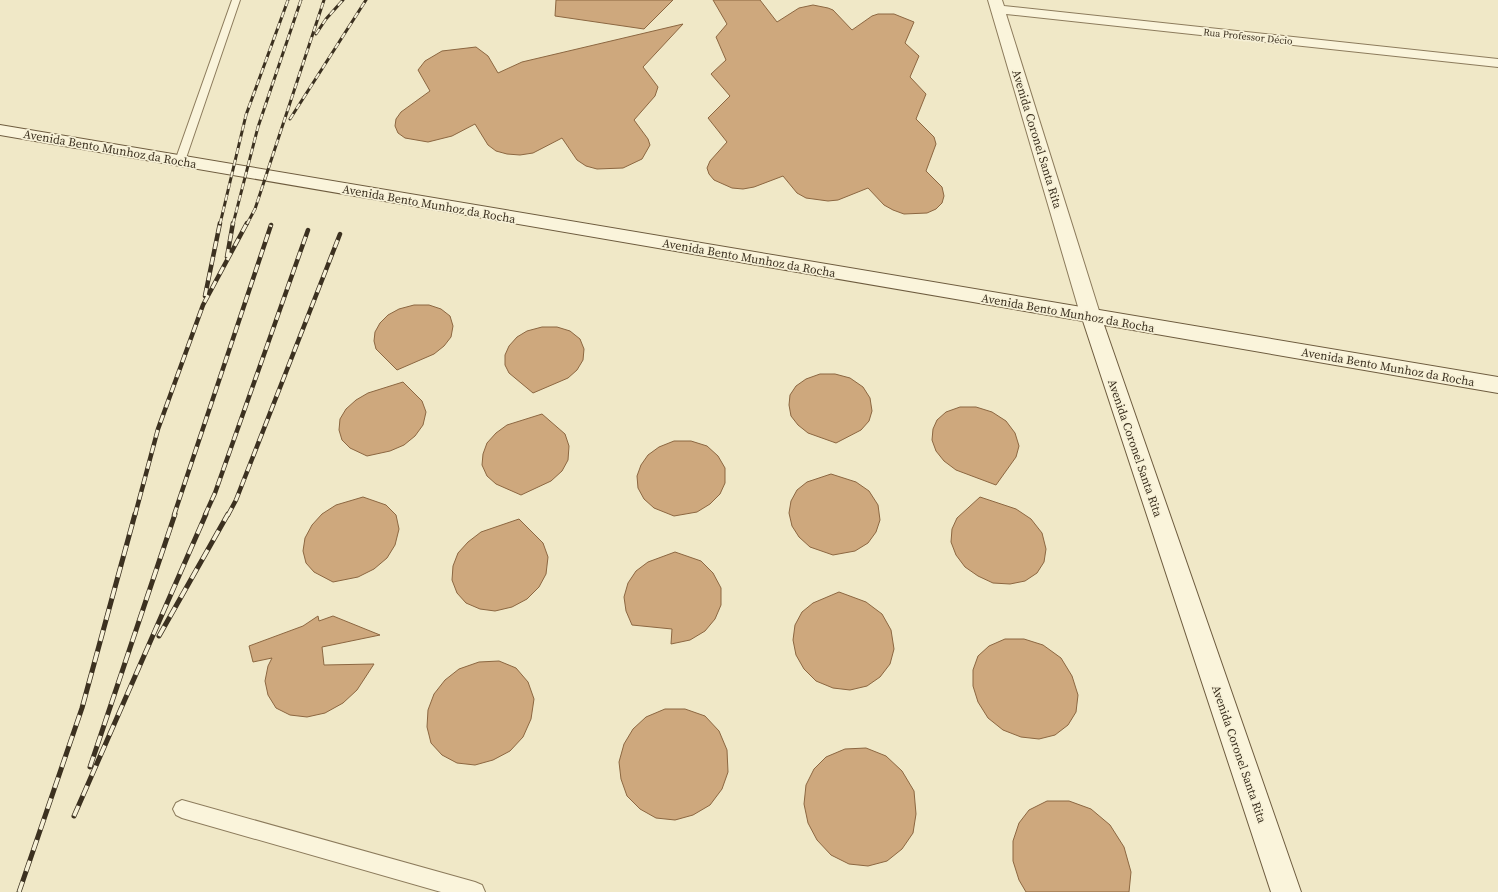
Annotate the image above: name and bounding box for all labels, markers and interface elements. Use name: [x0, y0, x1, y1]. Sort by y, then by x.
street label: Rua Professor Décio: [1203, 25, 1294, 48]
street label: Avenida Coronel Santa Rita: [1008, 68, 1066, 211]
street label: Avenida Bento Munhoz da Rocha: [22, 126, 199, 172]
street label: Avenida Bento Munhoz da Rocha: [341, 181, 518, 227]
street label: Avenida Bento Munhoz da Rocha: [661, 235, 838, 281]
street label: Avenida Bento Munhoz da Rocha: [980, 290, 1157, 336]
street label: Avenida Bento Munhoz da Rocha: [1300, 344, 1477, 390]
street label: Avenida Coronel Santa Rita: [1104, 377, 1166, 520]
street label: Avenida Coronel Santa Rita: [1208, 683, 1270, 826]

